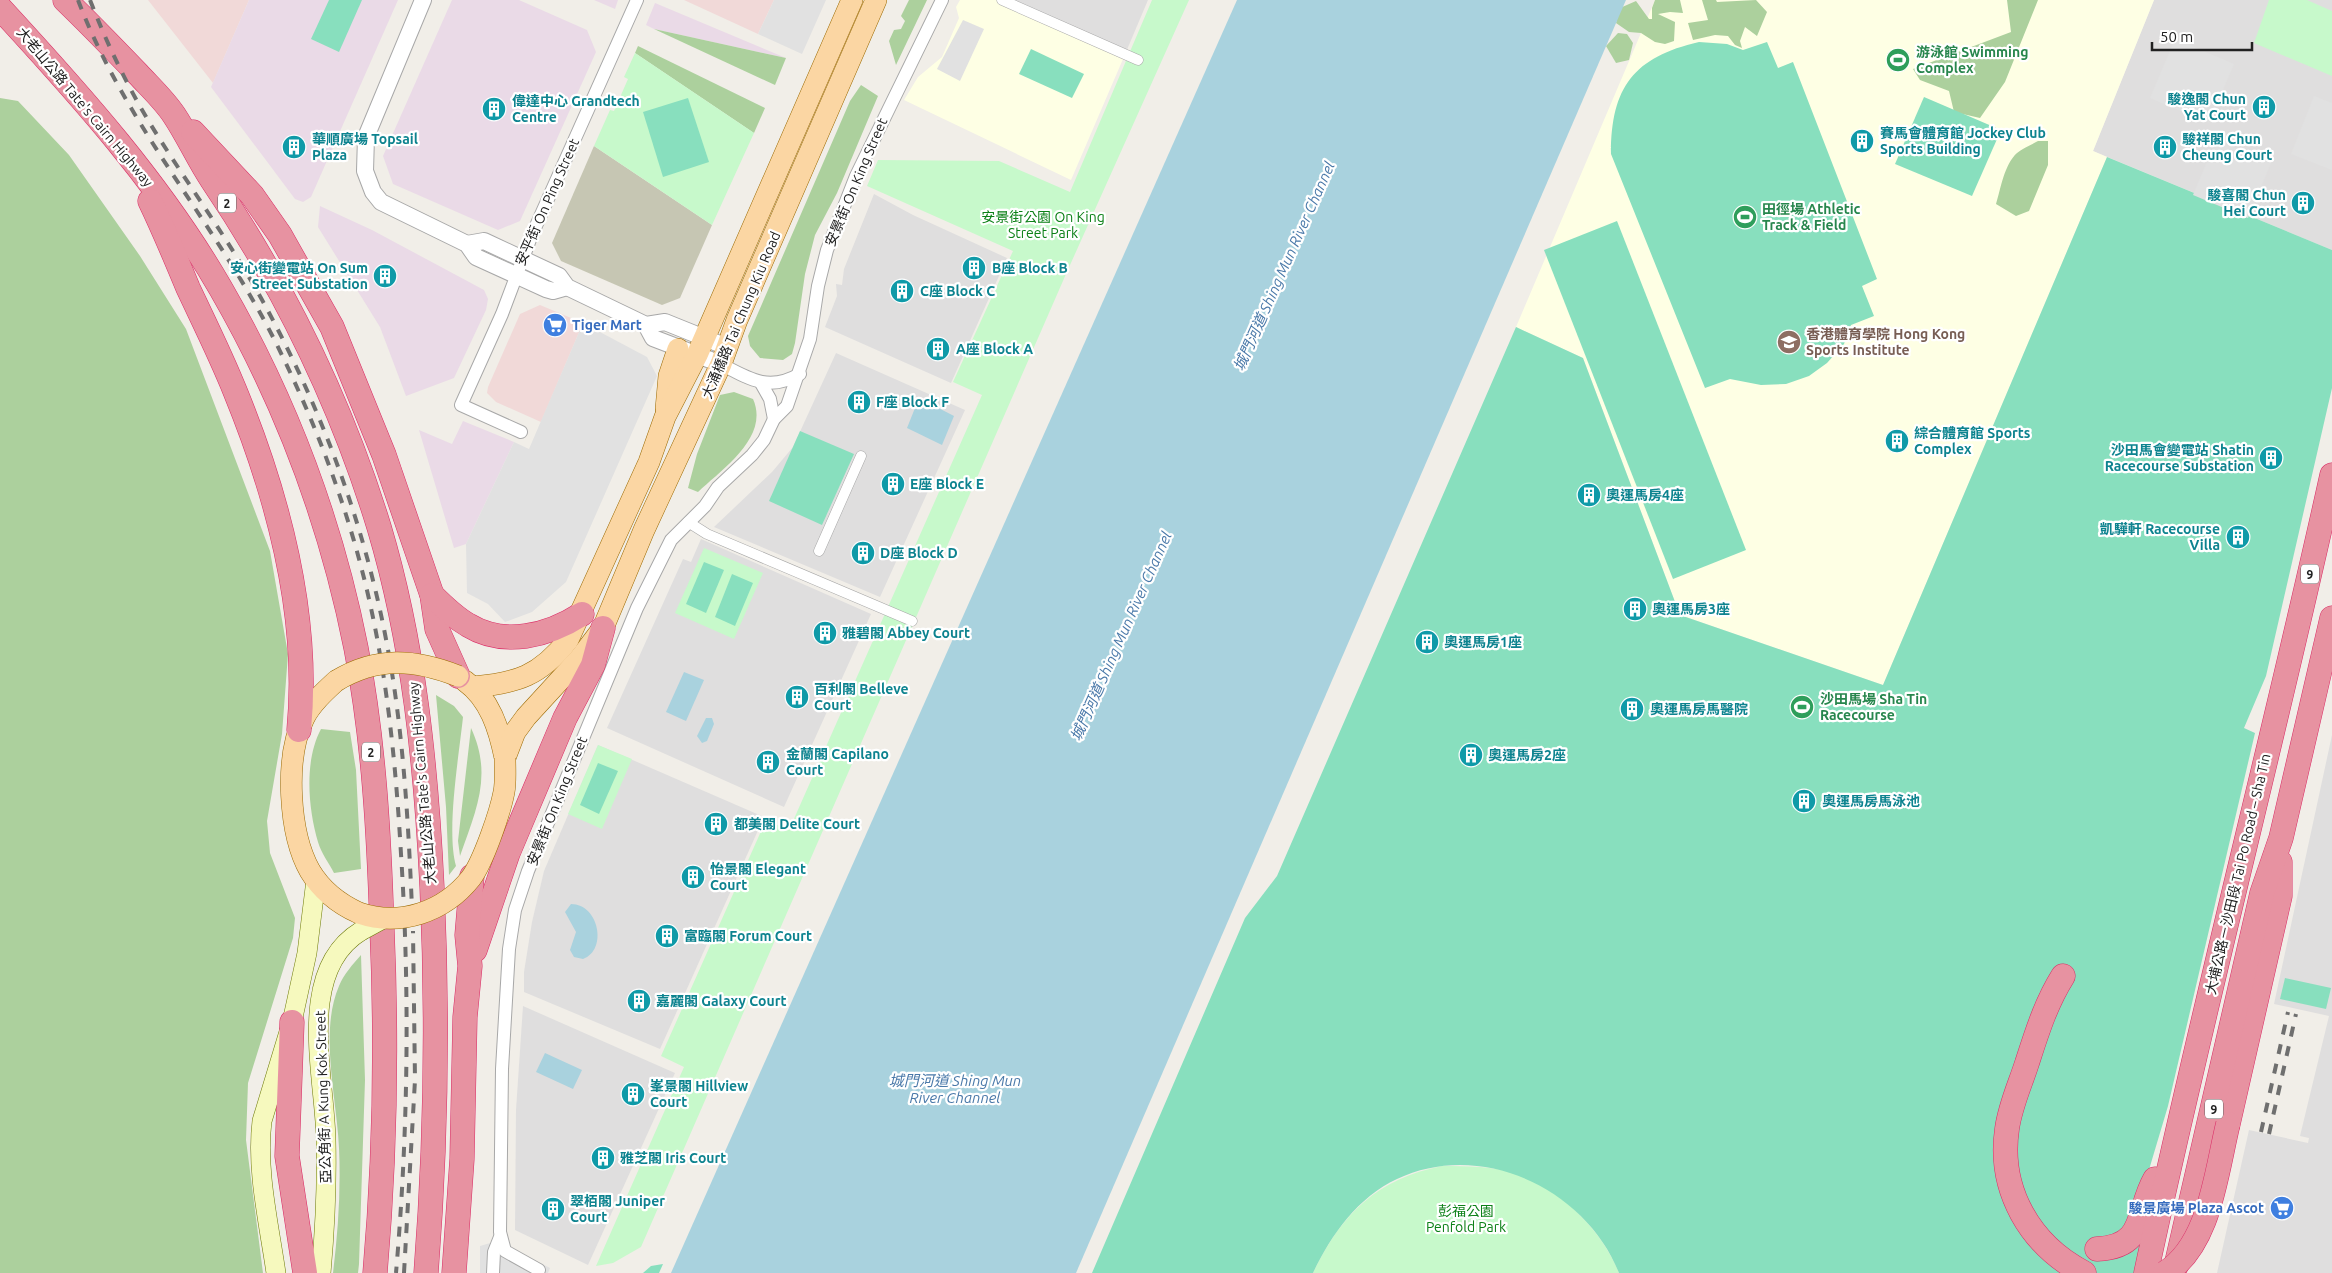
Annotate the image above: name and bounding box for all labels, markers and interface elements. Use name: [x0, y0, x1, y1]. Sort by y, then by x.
scale bar: [2152, 20, 2252, 52]
street label: 大老山公路 Tate's Cairn Highway: [14, 24, 157, 190]
text: 50 m: [2160, 28, 2193, 45]
place label: 游泳館 Swimming Complex: [1916, 44, 2028, 76]
sports icon: 游泳館 Swimming Complex: [1885, 47, 1911, 73]
place label: 駿逸閣 Chun Yat Court: [2167, 91, 2246, 123]
place label: 偉達中心 Grandtech Centre: [512, 93, 640, 125]
building icon: 駿逸閣 Chun Yat Court: [2251, 94, 2277, 120]
building icon: 偉達中心 Grandtech Centre: [481, 96, 507, 122]
street label: 安景街 On King Street: [822, 115, 890, 249]
place label: 賽馬會體育館 Jockey Club Sports Building: [1880, 125, 2046, 157]
building icon: 賽馬會體育館 Jockey Club Sports Building: [1849, 128, 1875, 154]
place label: 華順廣場 Topsail Plaza: [312, 131, 418, 163]
place label: 駿祥閣 Chun Cheung Court: [2182, 131, 2272, 163]
building icon: 華順廣場 Topsail Plaza: [281, 134, 307, 160]
building icon: 駿祥閣 Chun Cheung Court: [2152, 134, 2178, 160]
street label: 安平街 On Ping Street: [512, 136, 582, 268]
water label: 城門河道 Shing Mun River Channel: [1230, 158, 1338, 373]
place label: 駿喜閣 Chun Hei Court: [2207, 187, 2286, 219]
building icon: 駿喜閣 Chun Hei Court: [2290, 190, 2316, 216]
road number: 2: [218, 194, 236, 212]
place label: 田徑場 Athletic Track & Field: [1762, 201, 1861, 233]
sports icon: 田徑場 Athletic Track & Field: [1732, 204, 1758, 230]
park label: 安景街公園 On King Street Park: [981, 209, 1105, 241]
street label: 大涌橋路 Tai Chung Kiu Road: [699, 229, 783, 401]
building icon: B座 Block B: [961, 255, 987, 281]
place label: 安心街變電站 On Sum Street Substation: [230, 260, 368, 292]
place label: B座 Block B: [992, 260, 1068, 276]
building icon: 安心街變電站 On Sum Street Substation: [372, 263, 398, 289]
building icon: C座 Block C: [889, 278, 915, 304]
place label: C座 Block C: [920, 283, 995, 299]
supermarket icon: Tiger Mart: [542, 312, 568, 338]
place label: Tiger Mart: [572, 317, 642, 333]
place label: 香港體育學院 Hong Kong Sports Institute: [1806, 326, 1965, 358]
school or university icon: 香港體育學院 Hong Kong Sports Institute: [1776, 329, 1802, 355]
building icon: A座 Block A: [925, 336, 951, 362]
place label: A座 Block A: [956, 341, 1033, 357]
building icon: F座 Block F: [846, 389, 872, 415]
place label: F座 Block F: [876, 394, 949, 410]
place label: 綜合體育館 Sports Complex: [1914, 425, 2031, 457]
building icon: 綜合體育館 Sports Complex: [1884, 428, 1910, 454]
place label: 沙田馬會變電站 Shatin Racecourse Substation: [2105, 442, 2254, 474]
building icon: 沙田馬會變電站 Shatin Racecourse Substation: [2258, 445, 2284, 471]
building icon: E座 Block E: [880, 471, 906, 497]
place label: E座 Block E: [910, 476, 984, 492]
building icon: 奧運馬房4座: [1576, 482, 1602, 508]
place label: 奧運馬房4座: [1606, 487, 1684, 503]
place label: 凱驊軒 Racecourse Villa: [2100, 521, 2220, 553]
building icon: 凱驊軒 Racecourse Villa: [2225, 524, 2251, 550]
water label: 城門河道 Shing Mun River Channel: [1067, 528, 1175, 743]
building icon: D座 Block D: [850, 540, 876, 566]
place label: D座 Block D: [880, 545, 958, 561]
road number: 9: [2301, 564, 2319, 584]
building icon: 奧運馬房3座: [1622, 596, 1648, 622]
place label: 奧運馬房3座: [1652, 601, 1730, 617]
building icon: 雅碧閣 Abbey Court: [812, 620, 838, 646]
place label: 雅碧閣 Abbey Court: [842, 625, 970, 641]
building icon: 奧運馬房1座: [1414, 629, 1440, 655]
place label: 奧運馬房1座: [1444, 634, 1522, 650]
street label: 大老山公路 Tate's Cairn Highway: [405, 681, 439, 885]
place label: 百利閣 Belleve Court: [814, 681, 909, 713]
building icon: 百利閣 Belleve Court: [784, 684, 810, 710]
place label: 沙田馬場 Sha Tin Racecourse: [1820, 691, 1927, 723]
sports icon: 沙田馬場 Sha Tin Racecourse: [1789, 694, 1815, 720]
building icon: 奧運馬房馬醫院: [1619, 696, 1645, 722]
place label: 奧運馬房馬醫院: [1650, 701, 1748, 717]
street label: 安景街 On King Street: [524, 734, 590, 868]
road number: 2: [362, 742, 380, 762]
building icon: 奧運馬房2座: [1458, 742, 1484, 768]
place label: 金蘭閣 Capilano Court: [786, 746, 889, 778]
place label: 奧運馬房2座: [1488, 747, 1566, 763]
building icon: 金蘭閣 Capilano Court: [755, 749, 781, 775]
street label: 大埔公路－沙田段 Tai Po Road – Sha Tin: [2202, 752, 2274, 996]
building icon: 奧運馬房馬泳池: [1791, 788, 1817, 814]
place label: 奧運馬房馬泳池: [1822, 793, 1920, 809]
building icon: 都美閣 Delite Court: [703, 811, 729, 837]
place label: 都美閣 Delite Court: [734, 816, 860, 832]
place label: 怡景閣 Elegant Court: [710, 861, 806, 893]
building icon: 怡景閣 Elegant Court: [680, 864, 706, 890]
building icon: 富臨閣 Forum Court: [654, 923, 680, 949]
place label: 富臨閣 Forum Court: [684, 928, 812, 944]
building icon: 嘉麗閣 Galaxy Court: [626, 988, 652, 1014]
place label: 嘉麗閣 Galaxy Court: [656, 993, 786, 1009]
street label: 亞公角街 A Kung Kok Street: [312, 1010, 334, 1184]
water label: 城門河道 Shing Mun River Channel: [889, 1072, 1021, 1106]
place label: 峯景閣 Hillview Court: [650, 1078, 748, 1110]
building icon: 峯景閣 Hillview Court: [620, 1081, 646, 1107]
road number: 9: [2205, 1100, 2223, 1118]
building icon: 雅芝閣 Iris Court: [590, 1145, 616, 1171]
place label: 雅芝閣 Iris Court: [620, 1150, 726, 1166]
place label: 翠栢閣 Juniper Court: [570, 1193, 665, 1225]
supermarket icon: 駿景廣場 Plaza Ascot: [2269, 1195, 2295, 1221]
building icon: 翠栢閣 Juniper Court: [540, 1196, 566, 1222]
place label: 駿景廣場 Plaza Ascot: [2129, 1200, 2264, 1216]
park label: 彭福公園 Penfold Park: [1426, 1203, 1506, 1235]

